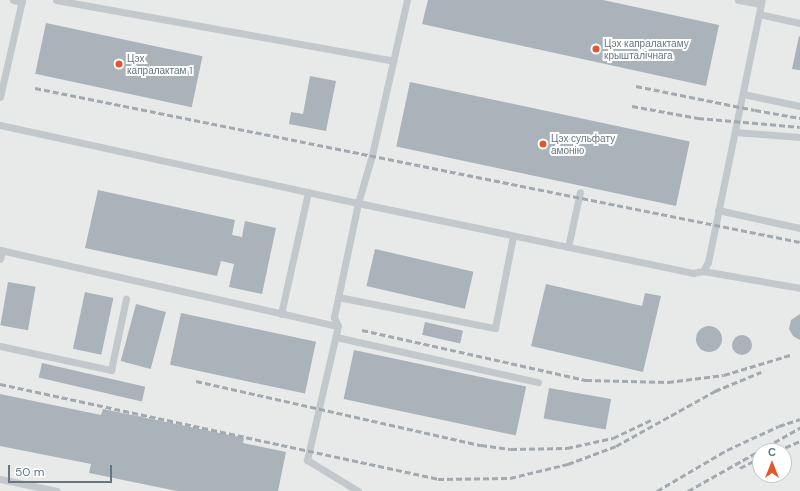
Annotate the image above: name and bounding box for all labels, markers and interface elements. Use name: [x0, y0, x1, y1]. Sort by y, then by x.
place label: Цэх капралактаму крышталічнага: [604, 37, 689, 60]
marker: Цэх капралактаму крышталічнага: [591, 44, 601, 54]
place label: Цэх капралактам 1: [127, 52, 192, 76]
marker: Цэх капралактам 1: [114, 59, 124, 69]
place label: Цэх сульфату амонію: [551, 132, 615, 156]
marker: Цэх сульфату амонію: [538, 139, 548, 149]
north arrow: [752, 443, 792, 483]
text: С: [768, 445, 776, 459]
scale bar: [10, 457, 114, 483]
text: 50 m: [15, 464, 44, 480]

